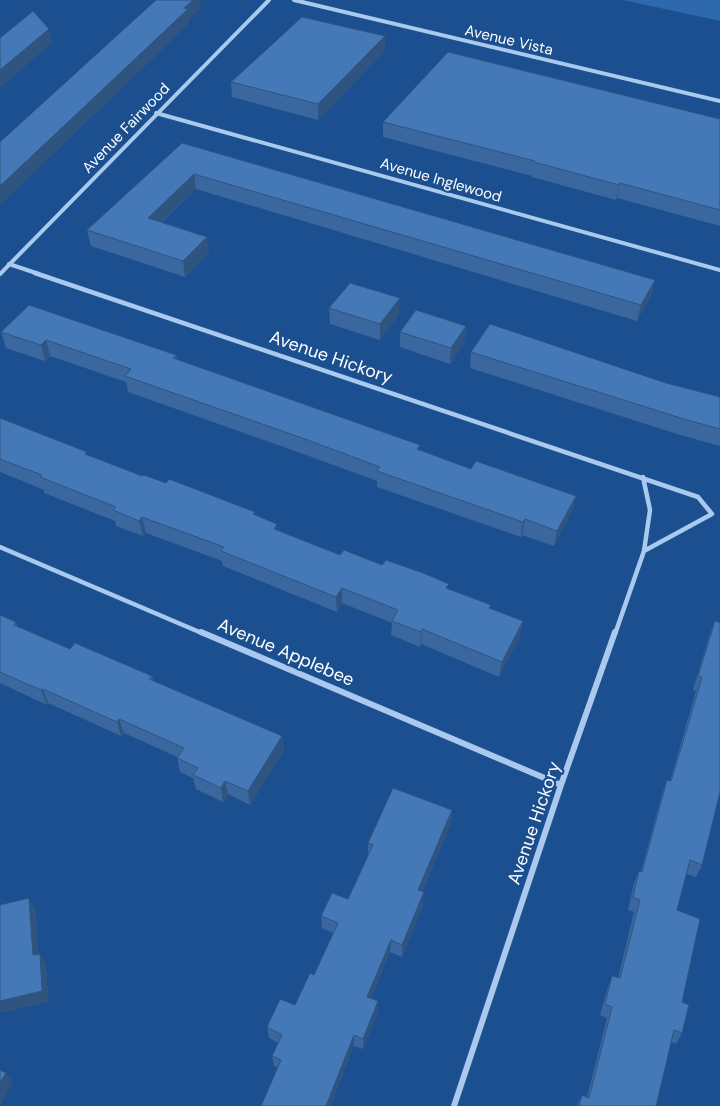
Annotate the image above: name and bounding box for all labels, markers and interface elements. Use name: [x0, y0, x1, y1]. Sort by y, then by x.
street label: Avenue Vista: [463, 20, 555, 60]
street label: Avenue Fairwood: [78, 79, 174, 177]
street label: Avenue Inglewood: [378, 153, 504, 207]
street label: Avenue Hickory: [266, 325, 396, 389]
street label: Avenue Applebee: [214, 612, 358, 692]
street label: Avenue Hickory: [502, 758, 566, 888]

